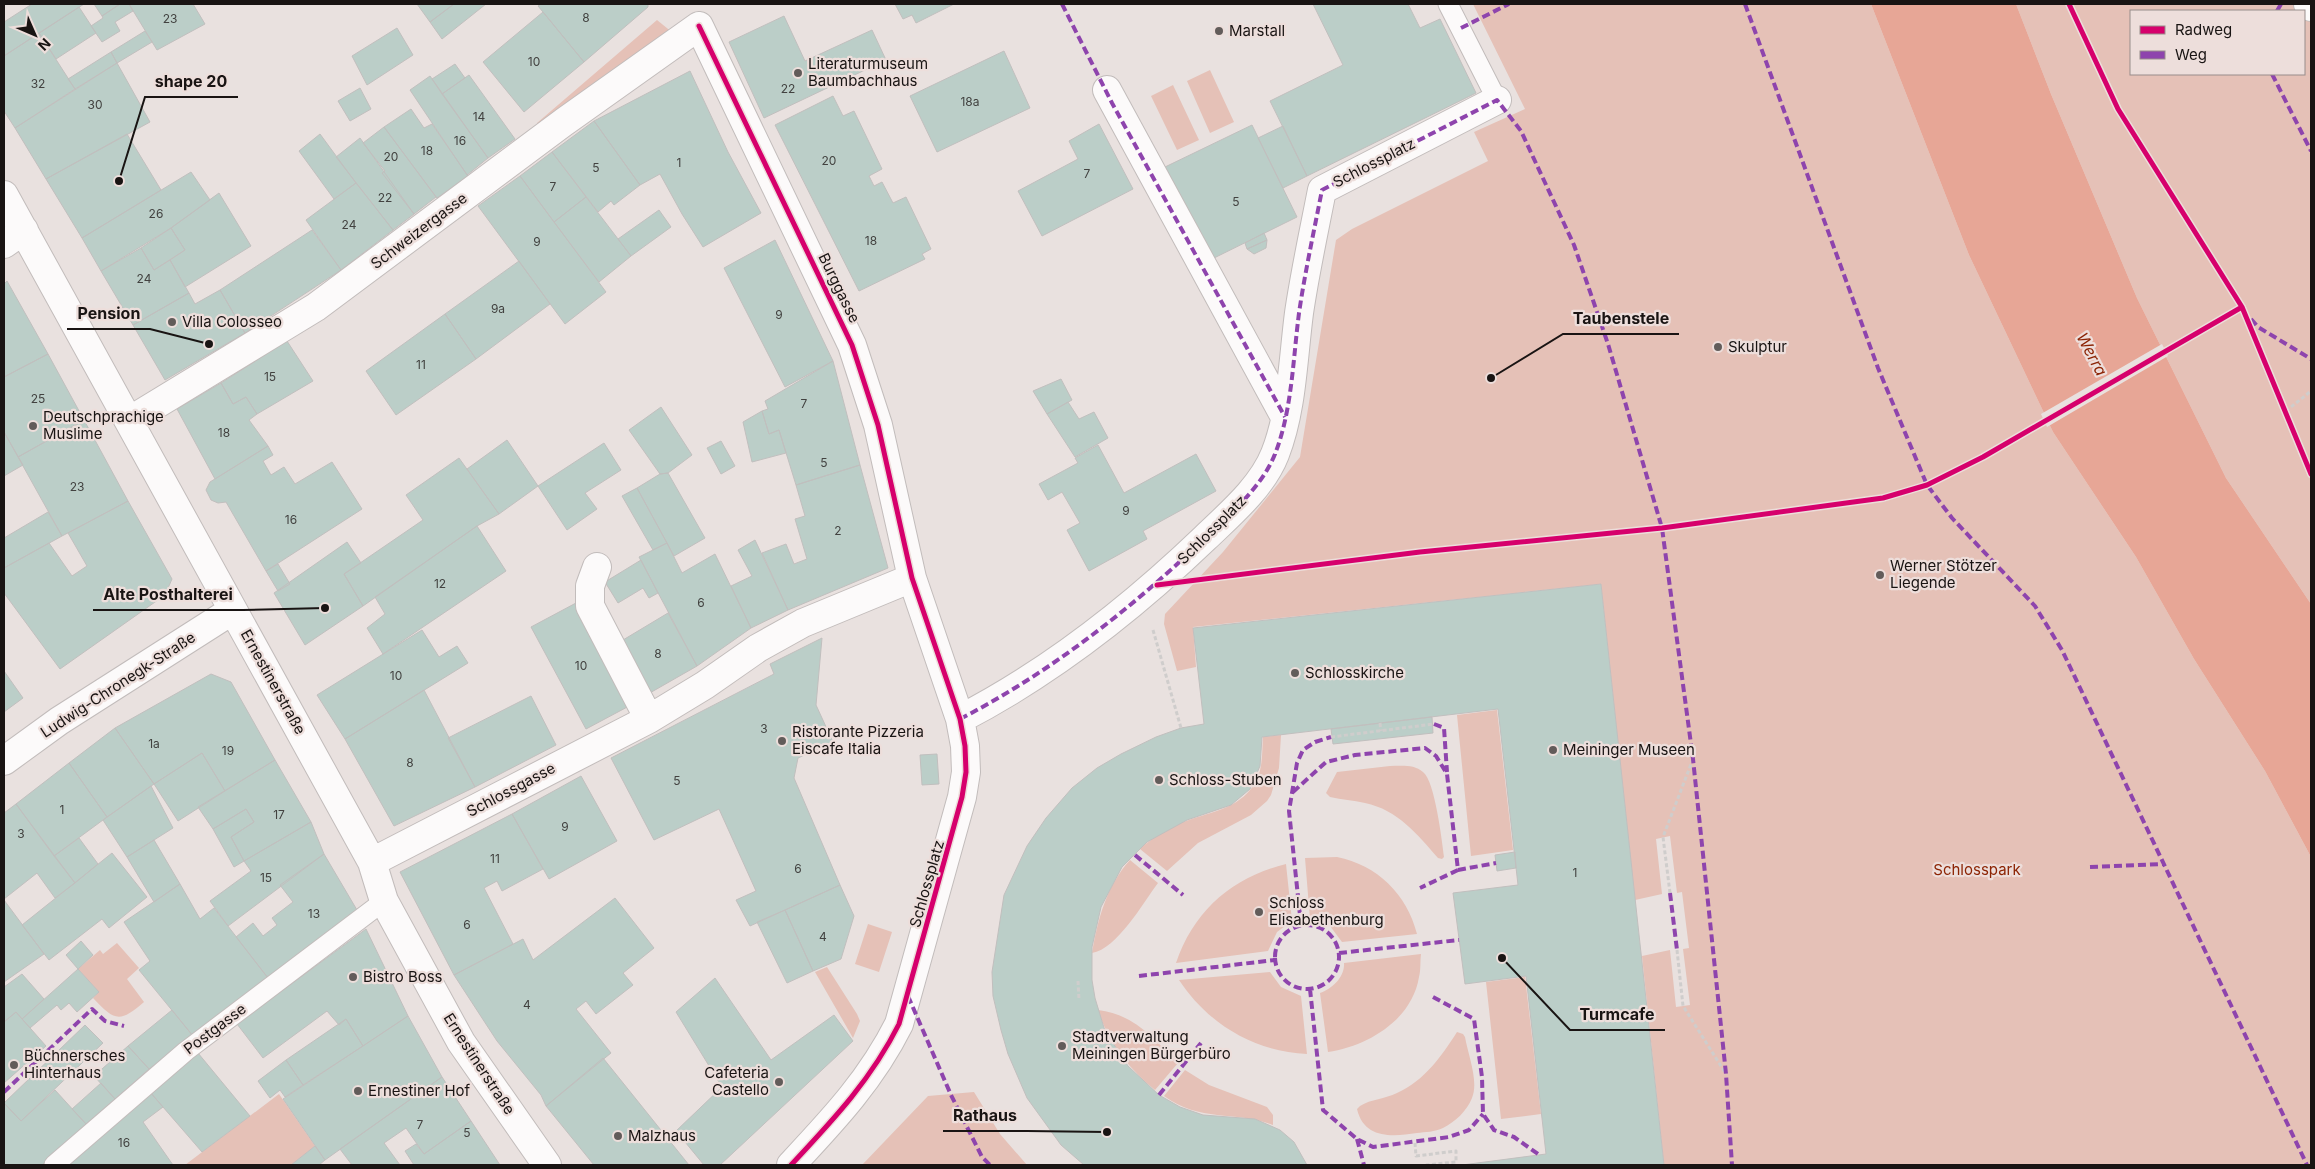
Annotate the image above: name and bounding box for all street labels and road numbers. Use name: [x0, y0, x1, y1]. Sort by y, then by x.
street label: Schlossplatz: [1329, 134, 1418, 191]
street label: Schweizergasse: [367, 188, 471, 273]
street label: Burggasse: [814, 250, 865, 326]
street label: Schlossplatz: [1173, 491, 1250, 568]
street label: Ernestinerstraße: [237, 626, 310, 738]
street label: Ludwig-Chronegk-Straße: [37, 627, 199, 742]
street label: Schlossgasse: [463, 758, 558, 821]
street label: Schlossplatz: [905, 838, 948, 930]
street label: Postgasse: [180, 999, 250, 1058]
street label: Ernestinerstraße: [440, 1009, 519, 1118]

